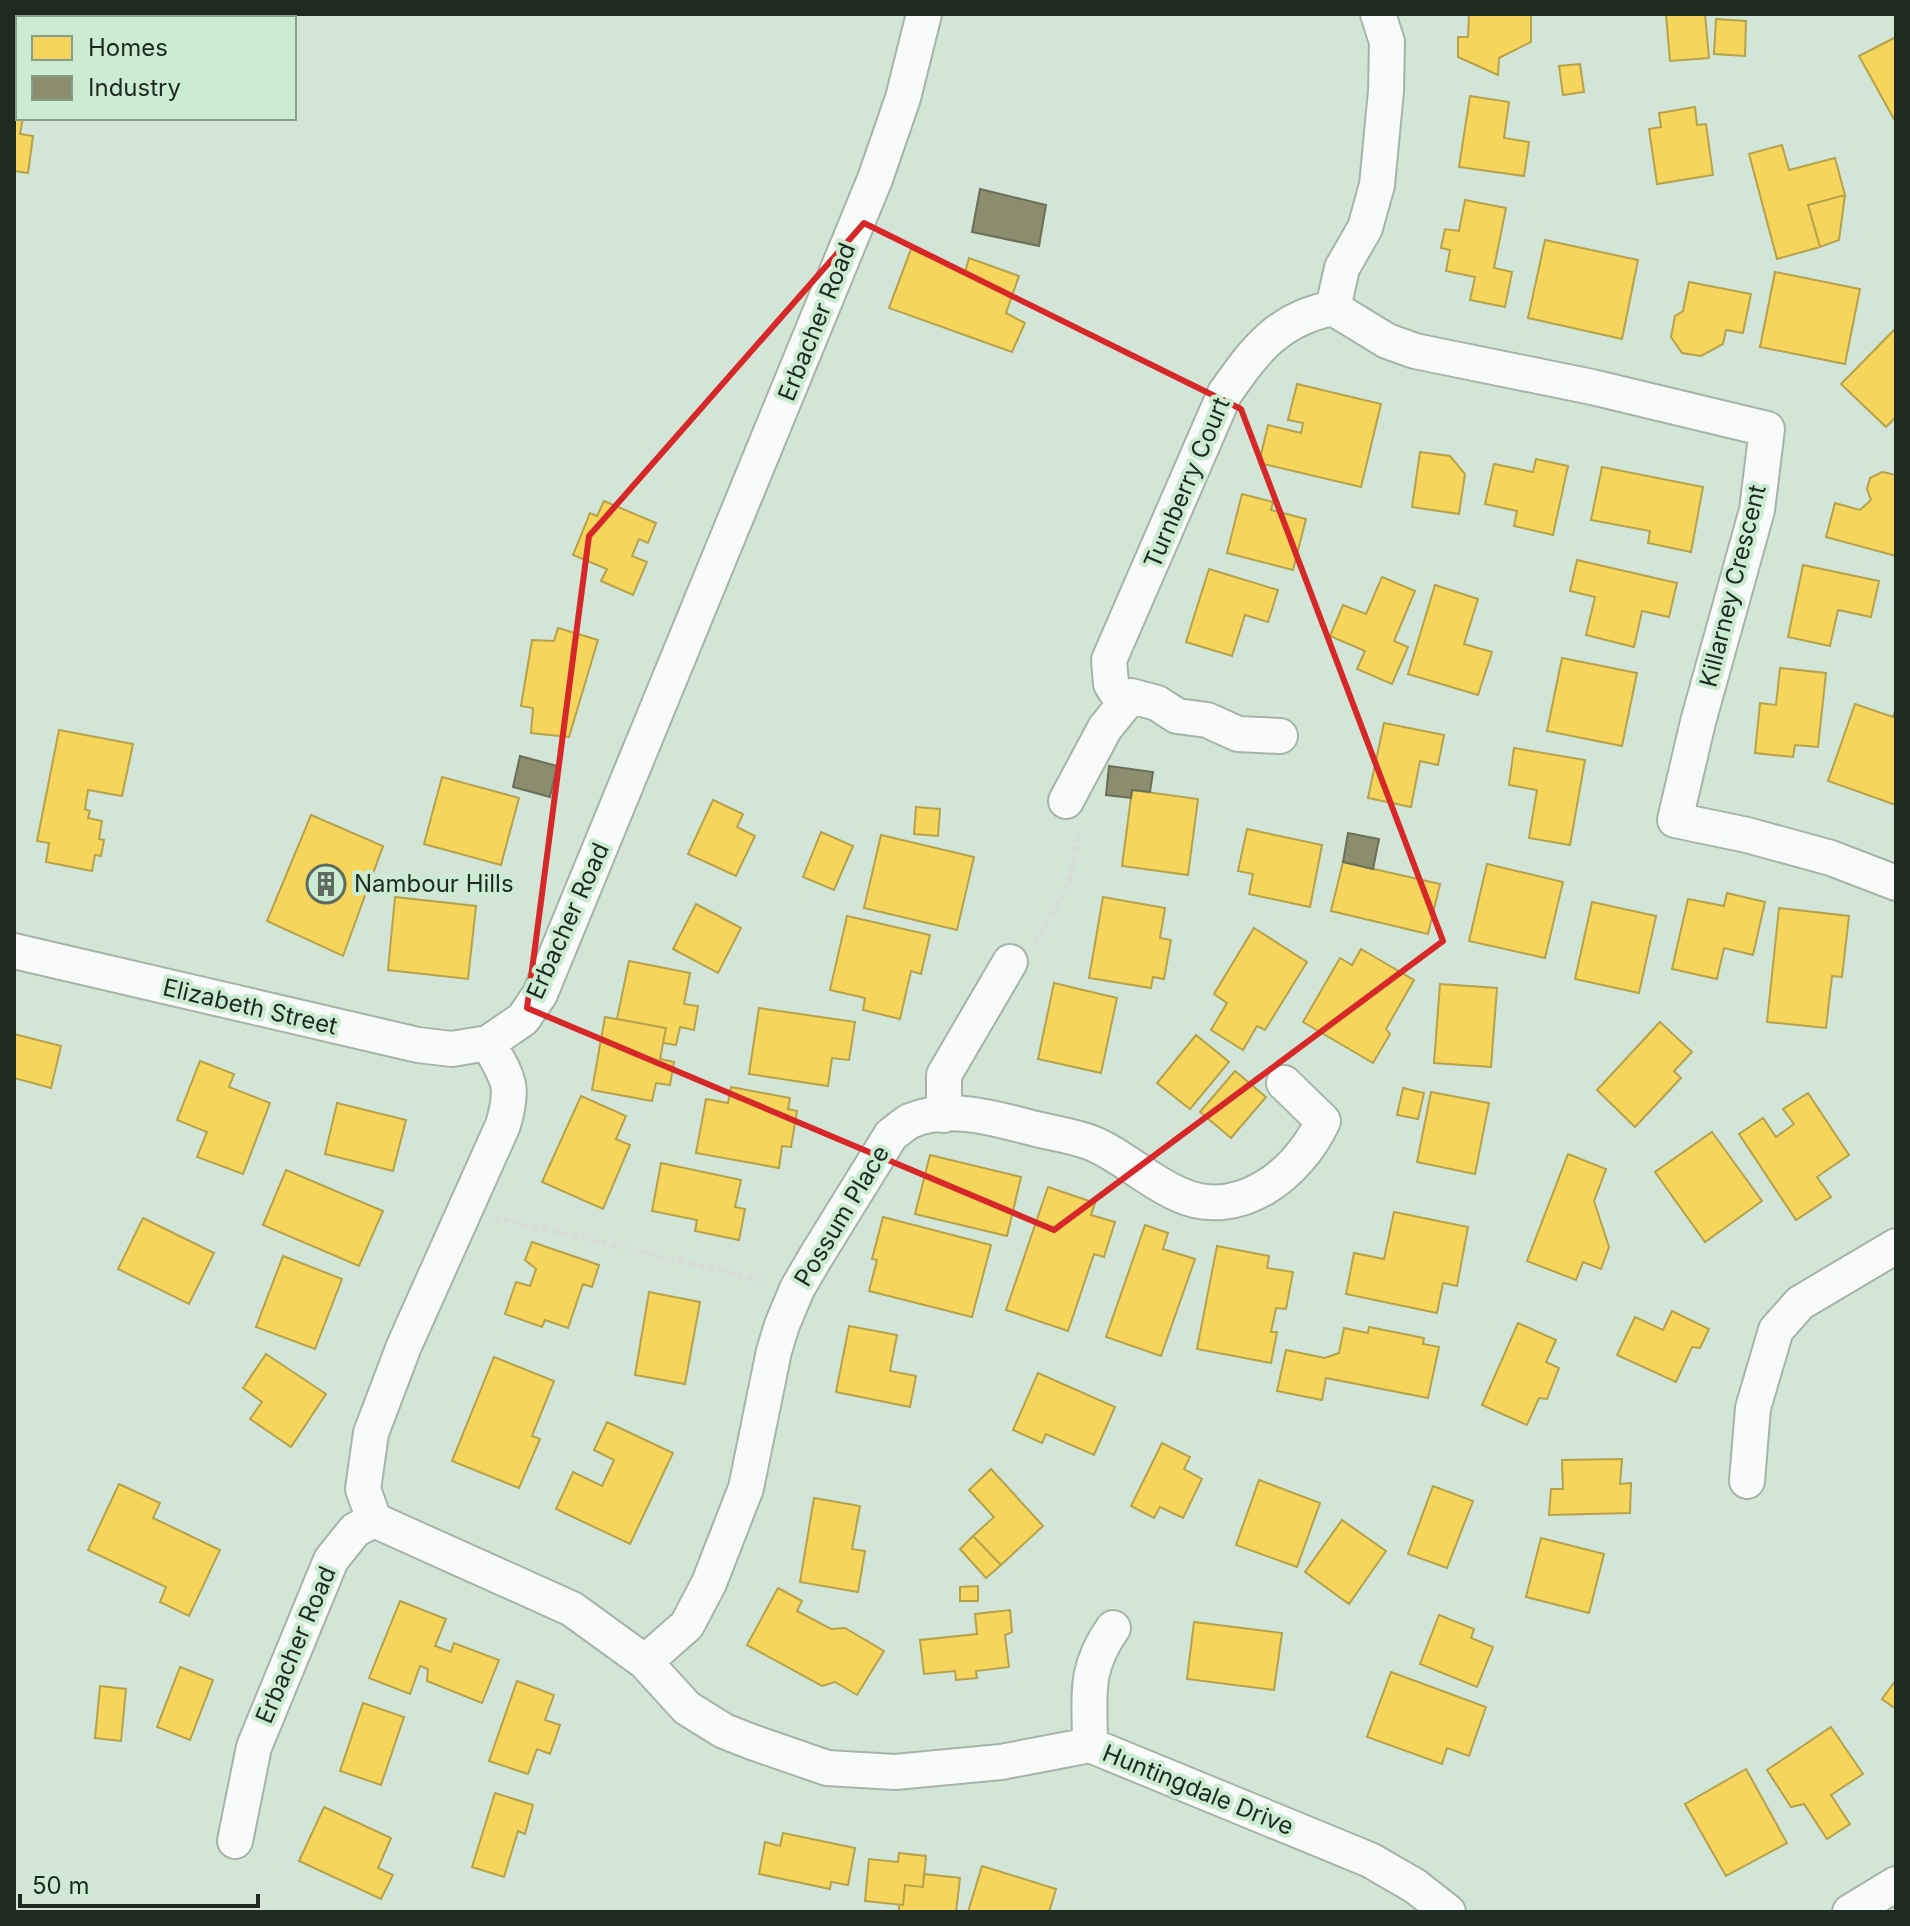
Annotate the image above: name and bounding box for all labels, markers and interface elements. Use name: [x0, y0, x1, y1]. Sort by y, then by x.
legend: [16, 16, 296, 120]
text: Homes: [88, 33, 168, 62]
text: Industry: [88, 73, 181, 102]
street label: Erbacher Road: [772, 239, 861, 405]
street label: Turnberry Court: [1138, 393, 1236, 573]
street label: Killarney Crescent: [1693, 482, 1772, 690]
street label: Erbacher Road: [520, 838, 615, 1003]
building icon: Nambour Hills: [305, 863, 347, 905]
place label: Nambour Hills: [354, 869, 514, 898]
street label: Elizabeth Street: [160, 972, 340, 1041]
street label: Possum Place: [788, 1140, 895, 1291]
street label: Erbacher Road: [249, 1562, 342, 1728]
street label: Huntingdale Drive: [1099, 1738, 1298, 1841]
scale bar: [20, 1858, 258, 1908]
text: 50 m: [32, 1871, 90, 1900]

